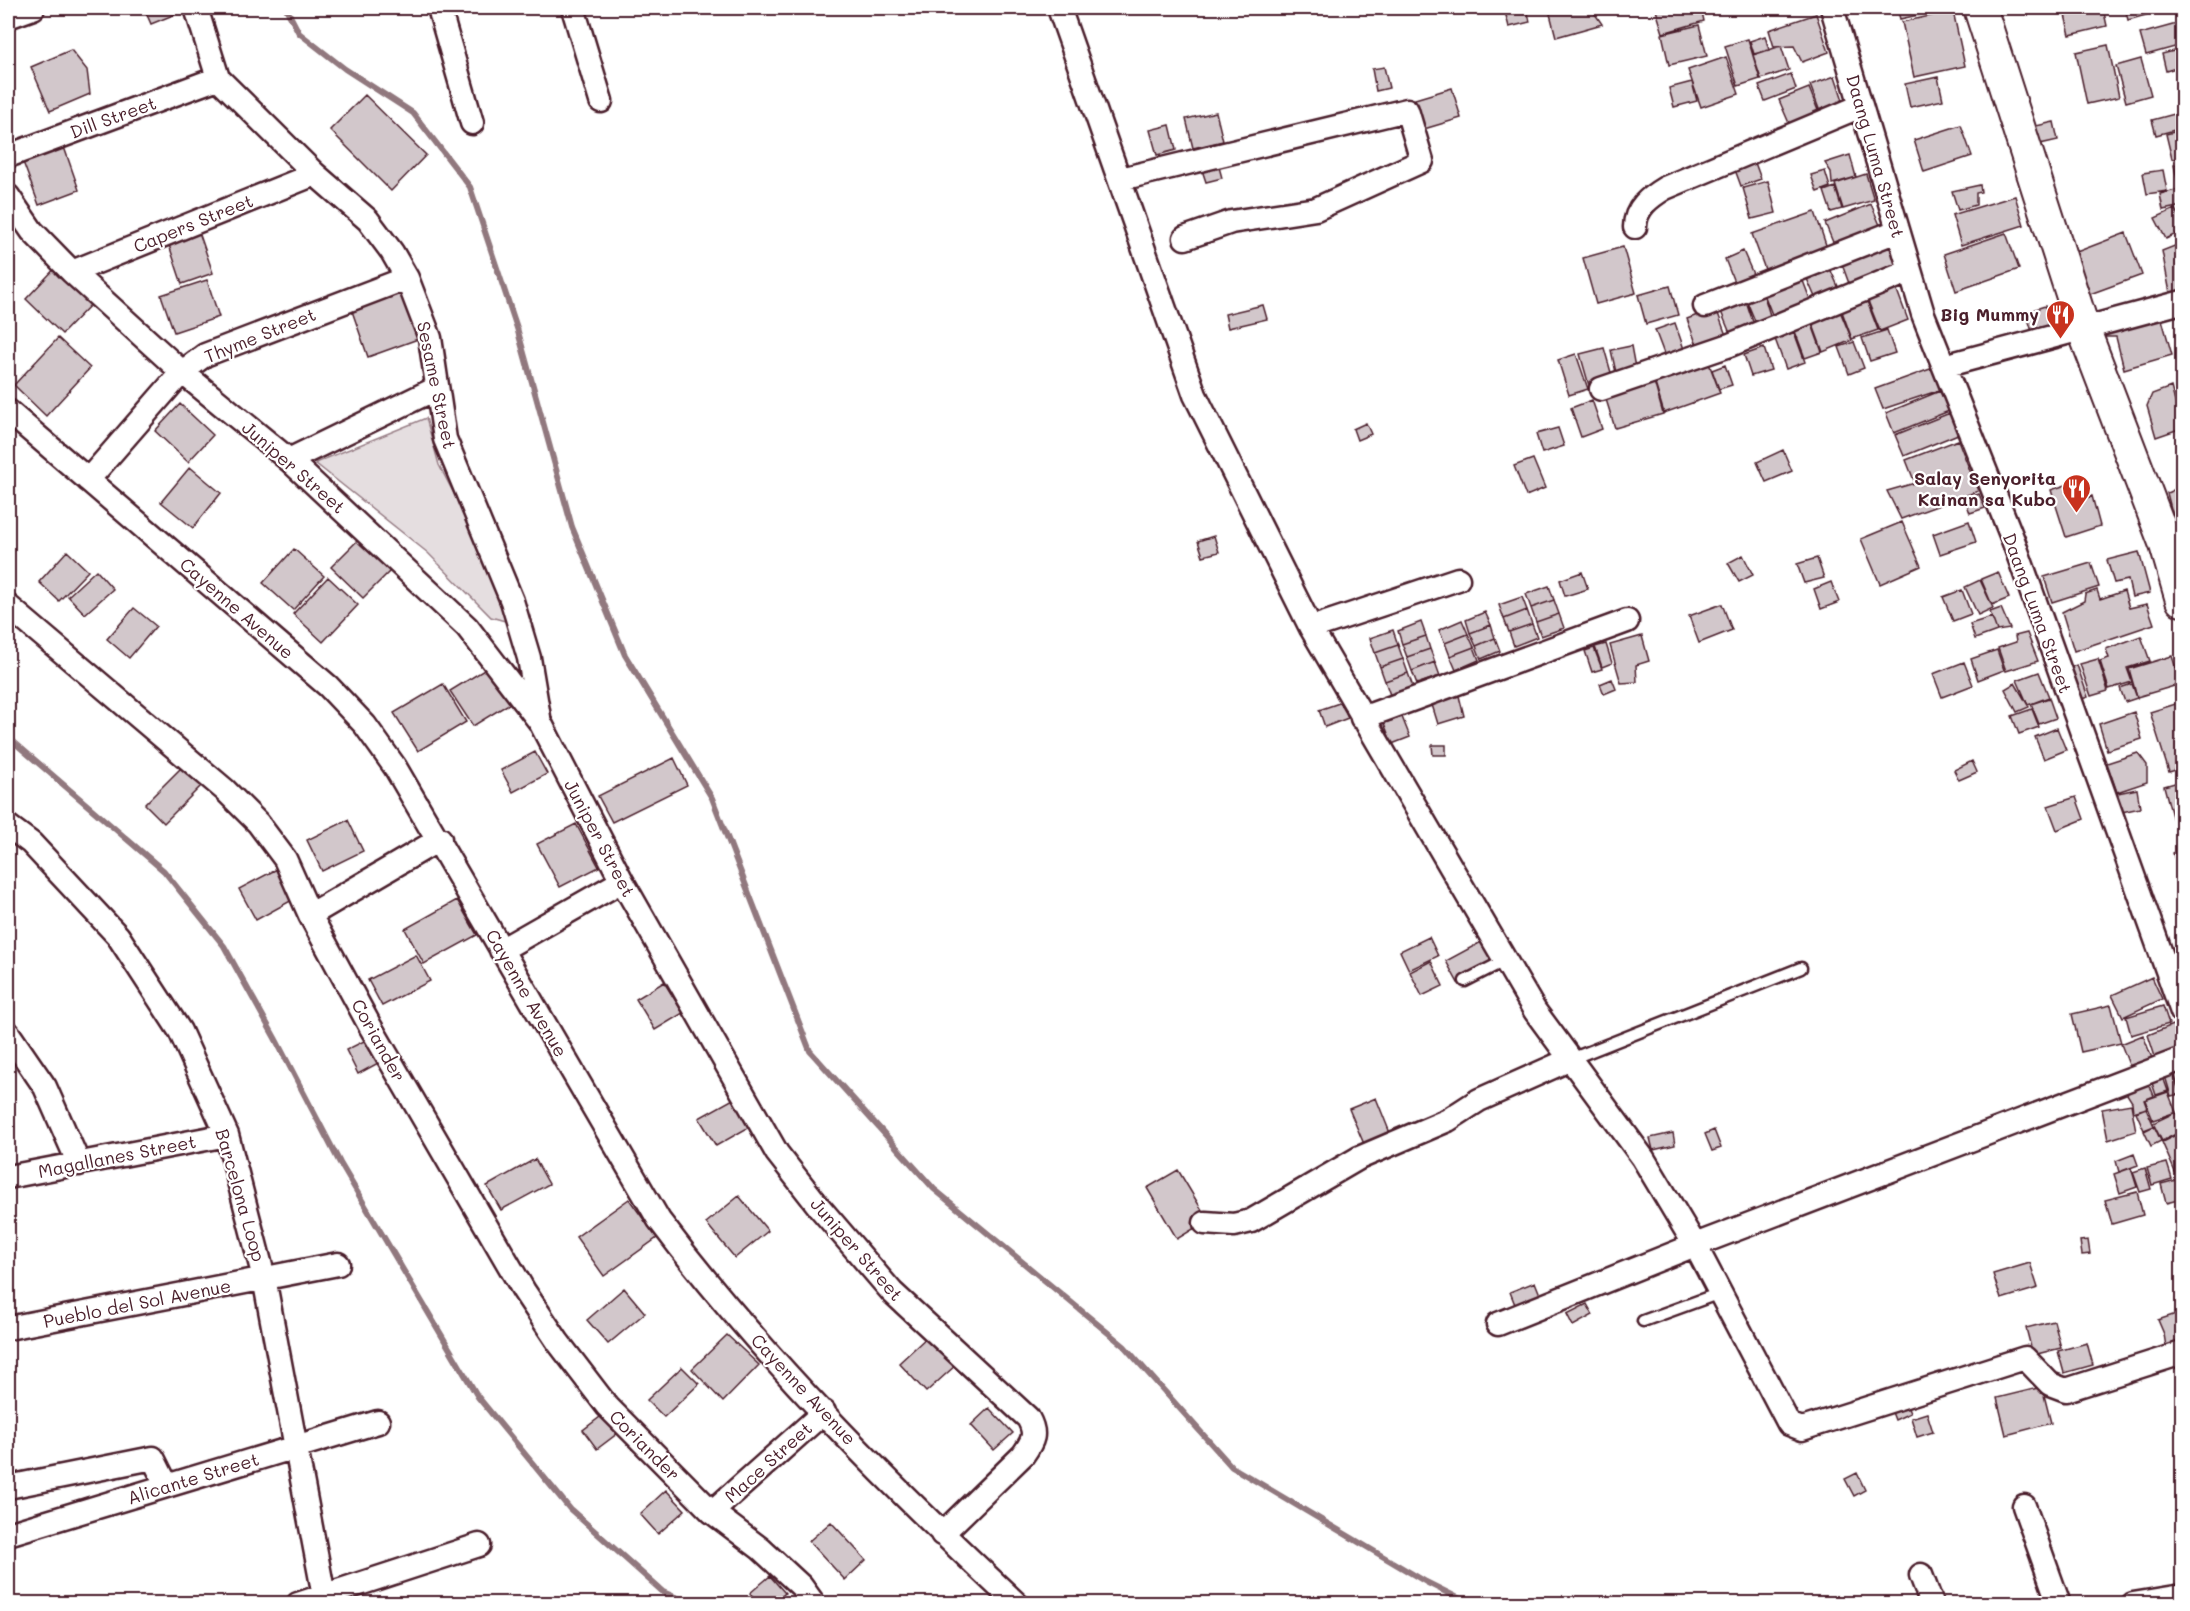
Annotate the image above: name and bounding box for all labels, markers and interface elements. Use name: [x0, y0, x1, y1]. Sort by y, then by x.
street label: Daang Luma Street: [1841, 72, 1911, 240]
street label: Dill Street: [67, 90, 159, 144]
street label: Capers Street: [130, 188, 256, 258]
restaurant icon: Big Mummy: [2044, 298, 2076, 340]
street label: Thyme Street: [201, 302, 319, 368]
place label: Big Mummy: [1940, 302, 2039, 326]
street label: Sesame Street: [412, 319, 462, 451]
street label: Juniper Street: [237, 415, 351, 519]
place label: Salay Senyorita Kainan sa Kubo: [1914, 466, 2056, 511]
restaurant icon: Salay Senyorita Kainan sa Kubo: [2061, 472, 2093, 514]
street label: Daang Luma Street: [1998, 530, 2078, 696]
street label: Cayenne Avenue: [175, 552, 299, 664]
street label: Juniper Street: [559, 775, 641, 901]
street label: Cayenne Avenue: [481, 925, 573, 1061]
street label: Coriander: [346, 994, 412, 1086]
street label: Barcelona Loop: [211, 1126, 271, 1264]
street label: Magallanes Street: [36, 1129, 198, 1183]
street label: Juniper Street: [805, 1192, 909, 1306]
street label: Pueblo del Sol Avenue: [41, 1273, 233, 1333]
street label: Cayenne Avenue: [746, 1328, 862, 1450]
street label: Coriander: [604, 1404, 686, 1486]
street label: Mace Street: [719, 1416, 817, 1508]
street label: Alicante Street: [124, 1447, 262, 1509]

